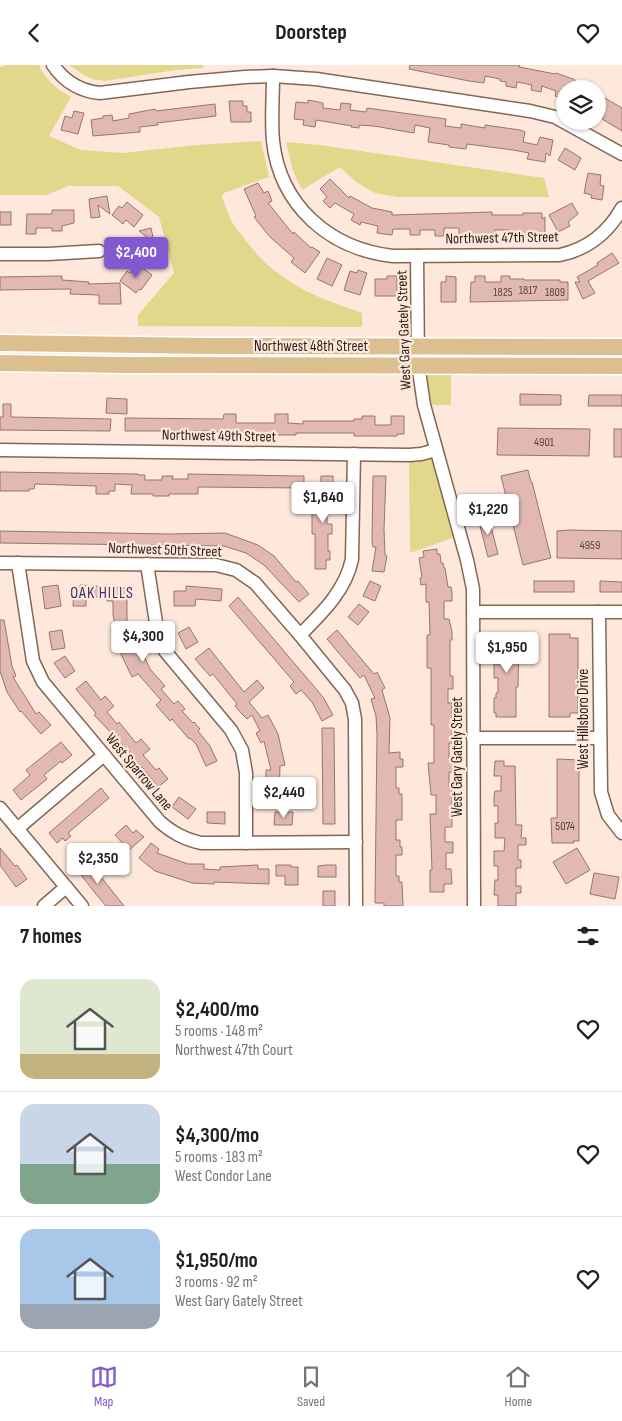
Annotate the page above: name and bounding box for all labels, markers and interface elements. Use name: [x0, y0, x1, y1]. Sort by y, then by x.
icon: back: [20, 19, 48, 47]
text: Doorstep: [275, 19, 347, 46]
icon: heart: [574, 19, 602, 47]
map controls: [556, 80, 606, 130]
button: layers: [556, 80, 606, 130]
street label: Northwest 47th Street: [445, 228, 559, 248]
pin: $2,400: [95, 237, 177, 279]
text: $2,400: [115, 243, 157, 262]
street label: West Gary Gately Street: [392, 269, 416, 390]
house number: 1817: [519, 283, 537, 298]
house number: 1825: [493, 285, 513, 300]
house number: 1809: [545, 285, 565, 300]
street label: Northwest 48th Street: [254, 337, 368, 356]
street label: Northwest 49th Street: [162, 426, 277, 447]
house number: 4901: [534, 435, 555, 450]
pin: $1,640: [282, 481, 364, 524]
text: $1,640: [302, 488, 344, 507]
pin: $1,220: [447, 493, 529, 536]
text: $1,220: [468, 500, 508, 519]
house number: 4959: [580, 538, 600, 553]
street label: Northwest 50th Street: [108, 539, 223, 561]
district label: OAK HILLS: [70, 584, 134, 603]
pin: $4,300: [102, 621, 184, 663]
text: $4,300: [122, 627, 164, 646]
pin: $1,950: [466, 631, 548, 674]
text: $1,950: [487, 638, 527, 657]
street label: West Hillsboro Drive: [574, 669, 593, 769]
street label: West Gary Gately Street: [448, 697, 467, 817]
street label: West Sparrow Lane: [101, 729, 177, 815]
pin: $2,440: [243, 777, 325, 819]
text: $2,440: [263, 783, 305, 802]
house number: 5074: [555, 819, 575, 834]
pin: $2,350: [57, 843, 139, 885]
text: $2,350: [78, 849, 118, 868]
icon: filters: [574, 922, 602, 950]
text: 7 homes: [20, 924, 82, 949]
text: $2,400/mo: [175, 997, 259, 1022]
icon: home: [60, 999, 120, 1059]
icon: heart: [574, 1015, 602, 1043]
text: 5 rooms · 148 m²: [175, 1022, 263, 1041]
text: Northwest 47th Court: [175, 1041, 293, 1060]
text: $4,300/mo: [175, 1123, 259, 1148]
icon: home: [60, 1124, 120, 1184]
icon: heart: [574, 1140, 602, 1168]
text: 5 rooms · 183 m²: [175, 1148, 263, 1167]
text: West Condor Lane: [175, 1167, 272, 1186]
text: $1,950/mo: [175, 1248, 258, 1273]
icon: home: [60, 1249, 120, 1309]
icon: heart: [574, 1265, 602, 1293]
text: 3 rooms · 92 m²: [175, 1273, 258, 1292]
text: West Gary Gately Street: [175, 1292, 303, 1311]
tab: Map: [90, 1363, 118, 1410]
tab: Saved: [297, 1363, 325, 1410]
tab: Home: [504, 1363, 532, 1410]

